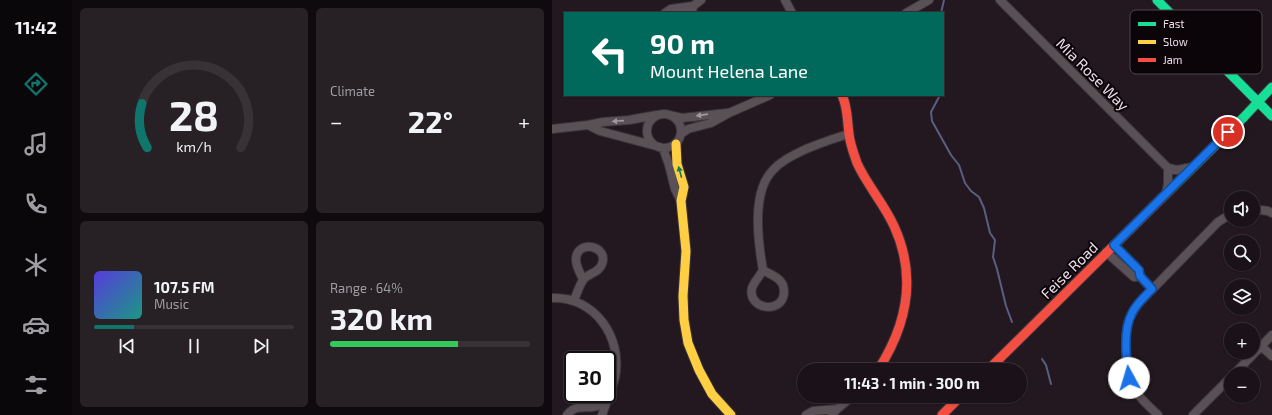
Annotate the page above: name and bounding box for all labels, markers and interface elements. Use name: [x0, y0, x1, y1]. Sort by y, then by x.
legend: [1130, 10, 1262, 74]
text: 11:42: [15, 16, 57, 38]
text: Fast: [1163, 17, 1185, 30]
text: 90 m: [650, 26, 715, 60]
icon: left: [584, 28, 636, 80]
street label: Mia Rose Way: [1053, 34, 1133, 114]
text: Slow: [1163, 35, 1188, 48]
text: Jam: [1163, 53, 1182, 66]
text: Mount Helena Lane: [650, 60, 808, 82]
icon: directions: [22, 70, 50, 98]
text: Climate: [330, 83, 375, 99]
text: 28: [169, 89, 219, 139]
text: 22°: [408, 103, 453, 139]
text: −: [330, 108, 343, 134]
text: +: [518, 108, 530, 134]
one-way arrow: [696, 112, 708, 118]
pin: [1211, 115, 1245, 149]
one-way arrow: [612, 117, 624, 124]
icon: arrive: [1217, 121, 1239, 143]
icon: music: [22, 130, 50, 158]
text: km/h: [176, 138, 212, 155]
one-way arrow: [676, 166, 682, 179]
icon: phone: [22, 190, 50, 218]
map controls: [1224, 191, 1260, 403]
button: sound: [1224, 191, 1260, 227]
button: search: [1224, 235, 1260, 271]
street label: Feise Road: [1037, 238, 1101, 302]
icon: climate: [22, 251, 50, 279]
text: 107.5 FM: [154, 278, 215, 296]
button: layers: [1224, 279, 1260, 315]
text: Range · 64%: [330, 280, 403, 296]
text: Music: [154, 296, 189, 312]
text: 320 km: [330, 300, 433, 336]
icon: car: [22, 311, 50, 339]
button: +: [1224, 323, 1260, 359]
icon: previous: [116, 335, 138, 357]
icon: pause: [183, 335, 205, 357]
icon: next: [250, 335, 272, 357]
speed limit sign: 30: [564, 351, 616, 403]
position arrow: [1108, 357, 1150, 399]
button: −: [1224, 367, 1260, 403]
icon: filters: [22, 371, 50, 399]
text: 11:43 · 1 min · 300 m: [844, 374, 980, 392]

